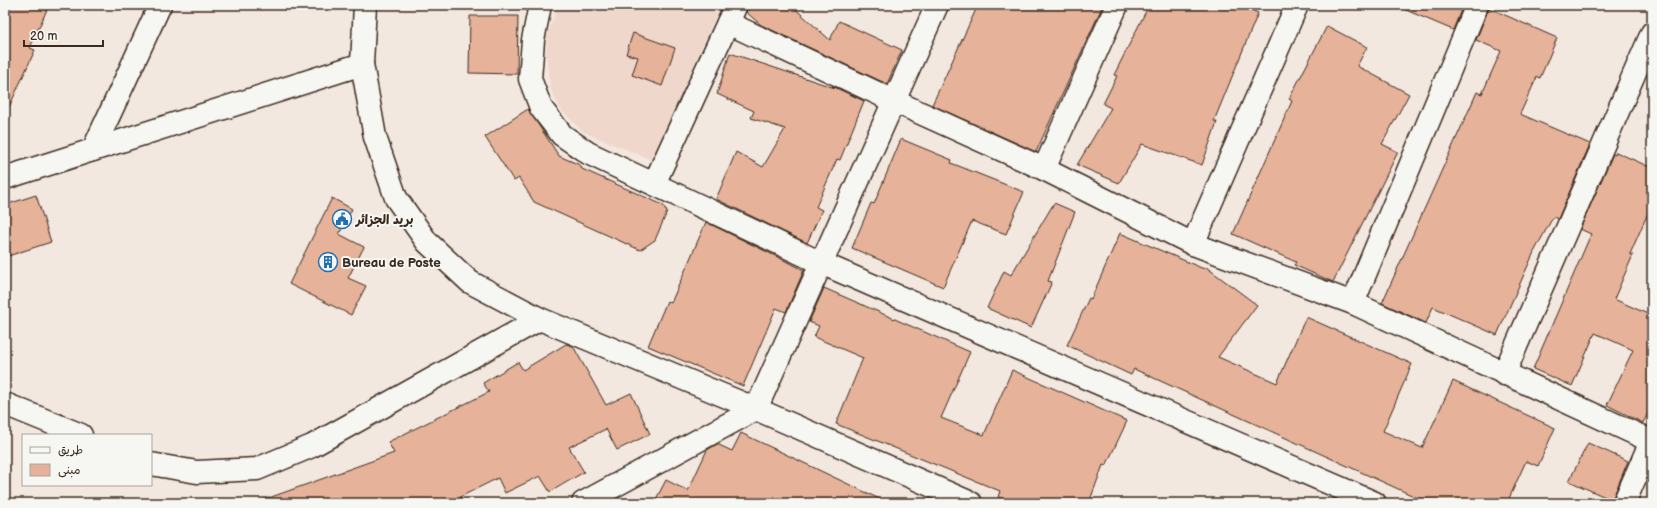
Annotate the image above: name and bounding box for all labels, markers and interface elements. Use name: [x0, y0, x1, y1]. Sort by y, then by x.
scale bar: [24, 22, 103, 48]
text: 20 m: [30, 29, 57, 44]
public building icon: بريد الجزائر: [331, 208, 353, 230]
place label: بريد الجزائر: [354, 212, 414, 228]
building icon: Bureau de Poste: [317, 251, 339, 273]
place label: Bureau de Poste: [342, 255, 441, 271]
legend: [22, 434, 152, 486]
text: طريق: [58, 443, 83, 458]
text: مبنى: [58, 463, 81, 478]

